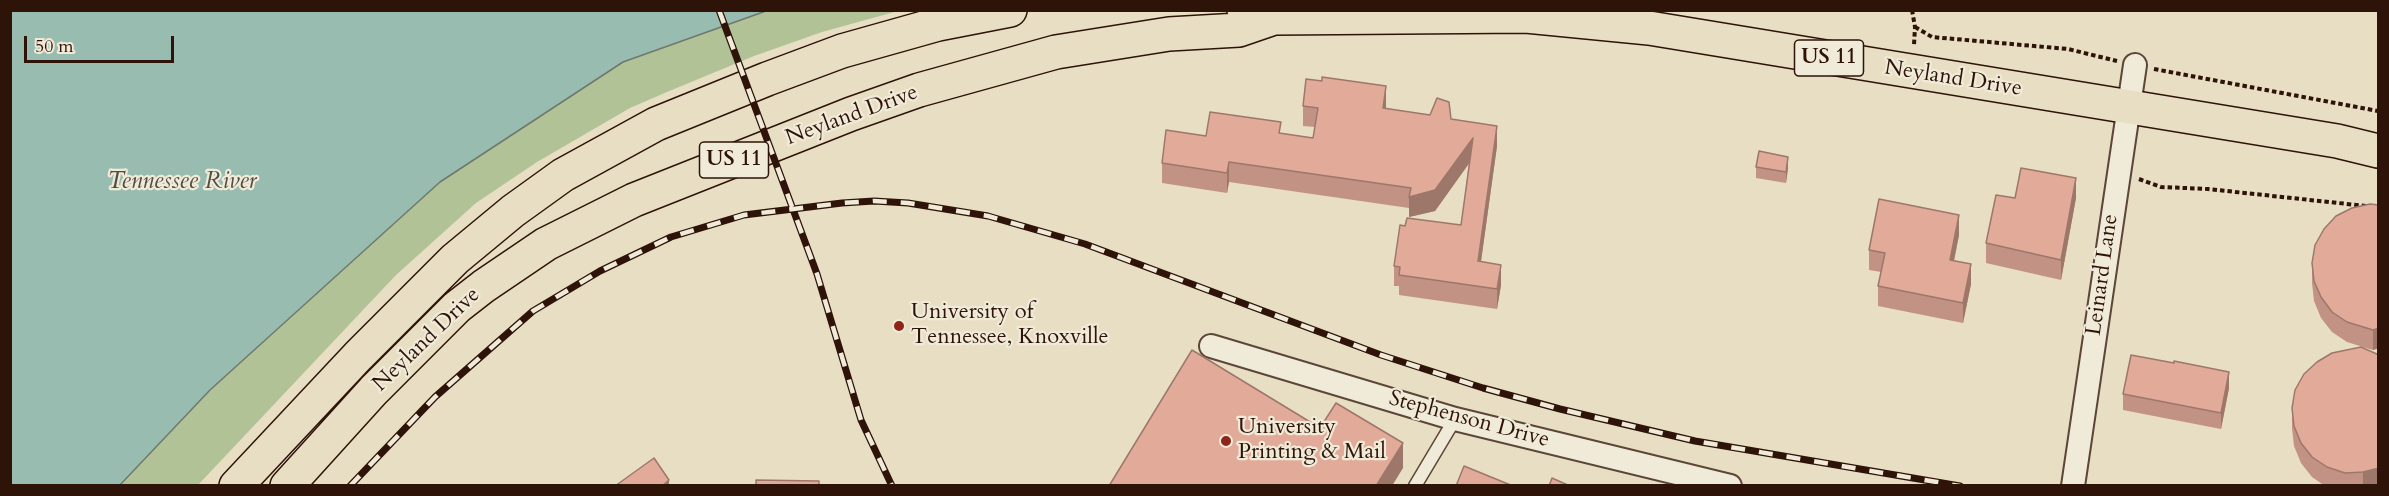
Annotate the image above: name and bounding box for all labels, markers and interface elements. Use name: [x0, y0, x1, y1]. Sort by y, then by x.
scale bar: [27, 24, 177, 62]
text: 50 m: [35, 34, 74, 59]
road number: US 11: [1794, 40, 1864, 76]
street label: Neyland Drive: [1882, 55, 2024, 103]
street label: Neyland Drive: [782, 80, 922, 152]
road number: US 11: [700, 142, 768, 178]
water label: Tennessee River: [107, 168, 257, 196]
street label: Leinard Lane: [2081, 213, 2125, 337]
street label: Neyland Drive: [368, 282, 486, 398]
place label: University of Tennessee, Knoxville: [911, 300, 1109, 352]
marker: University of Tennessee, Knoxville: [892, 319, 906, 333]
street label: Stephenson Drive: [1386, 386, 1552, 454]
place label: University Printing & Mail: [1238, 415, 1386, 466]
marker: University Printing & Mail: [1219, 434, 1233, 448]

